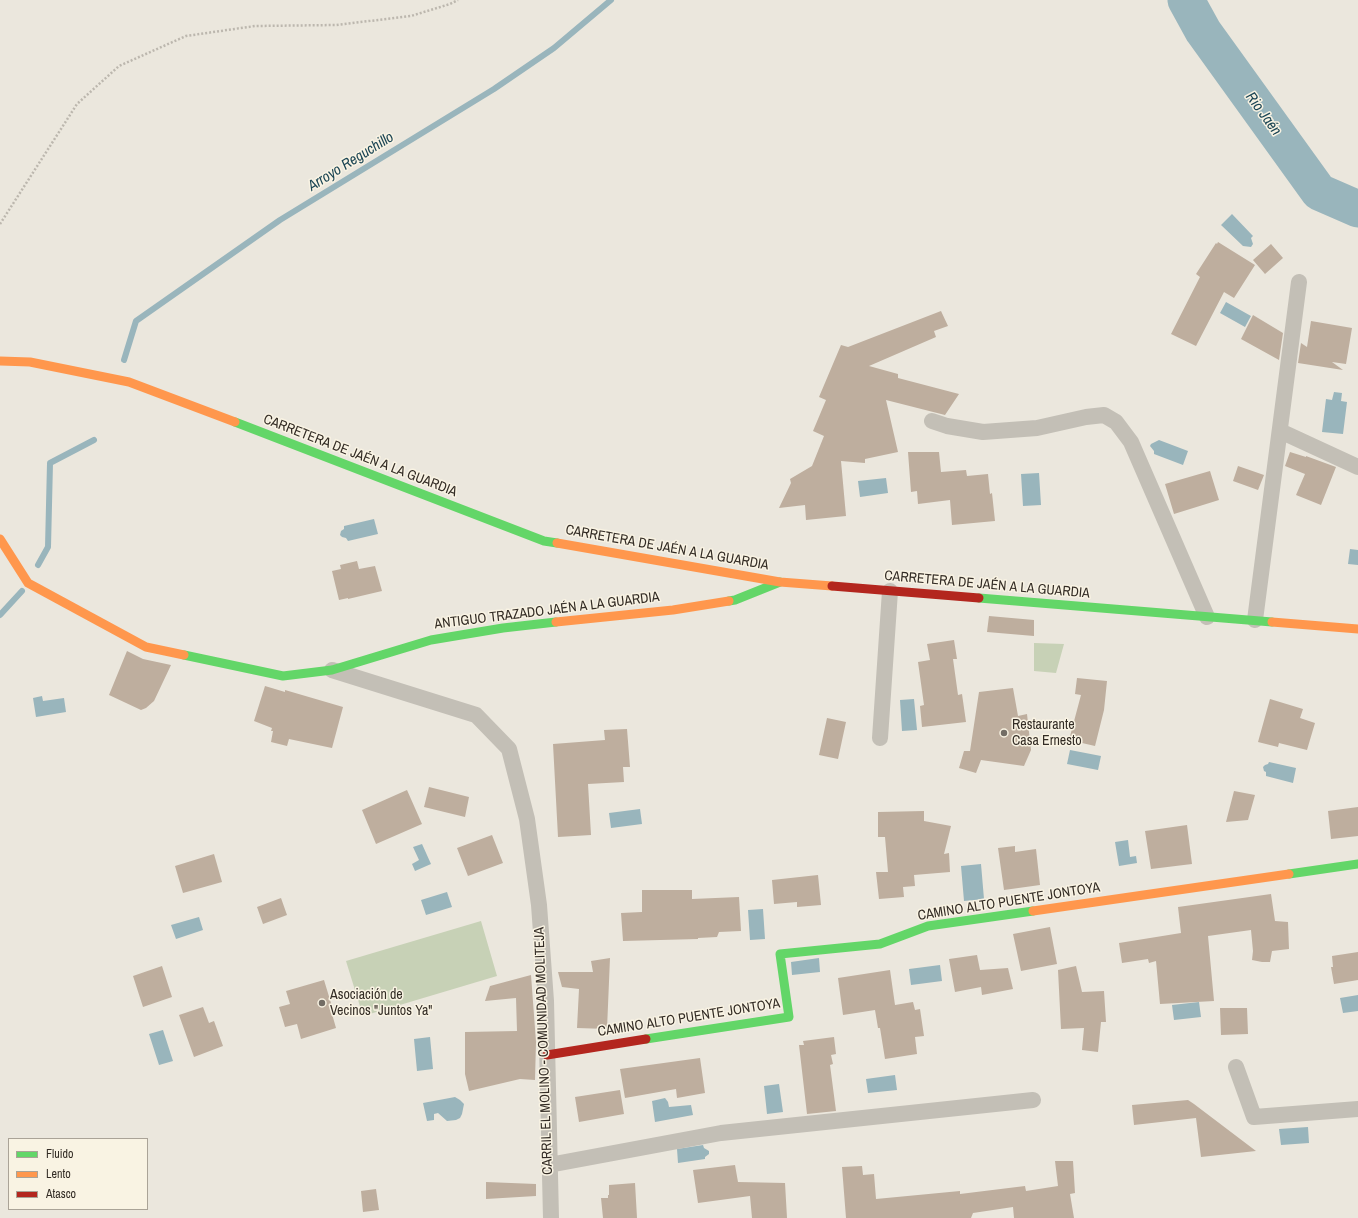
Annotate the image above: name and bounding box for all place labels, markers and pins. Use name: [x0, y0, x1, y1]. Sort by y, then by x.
place label: Restaurante Casa Ernesto: [1012, 717, 1082, 750]
marker: Restaurante Casa Ernesto: [999, 728, 1009, 738]
place label: Asociación de Vecinos "Juntos Ya": [330, 987, 432, 1020]
marker: Asociación de Vecinos "Juntos Ya": [317, 998, 327, 1008]

